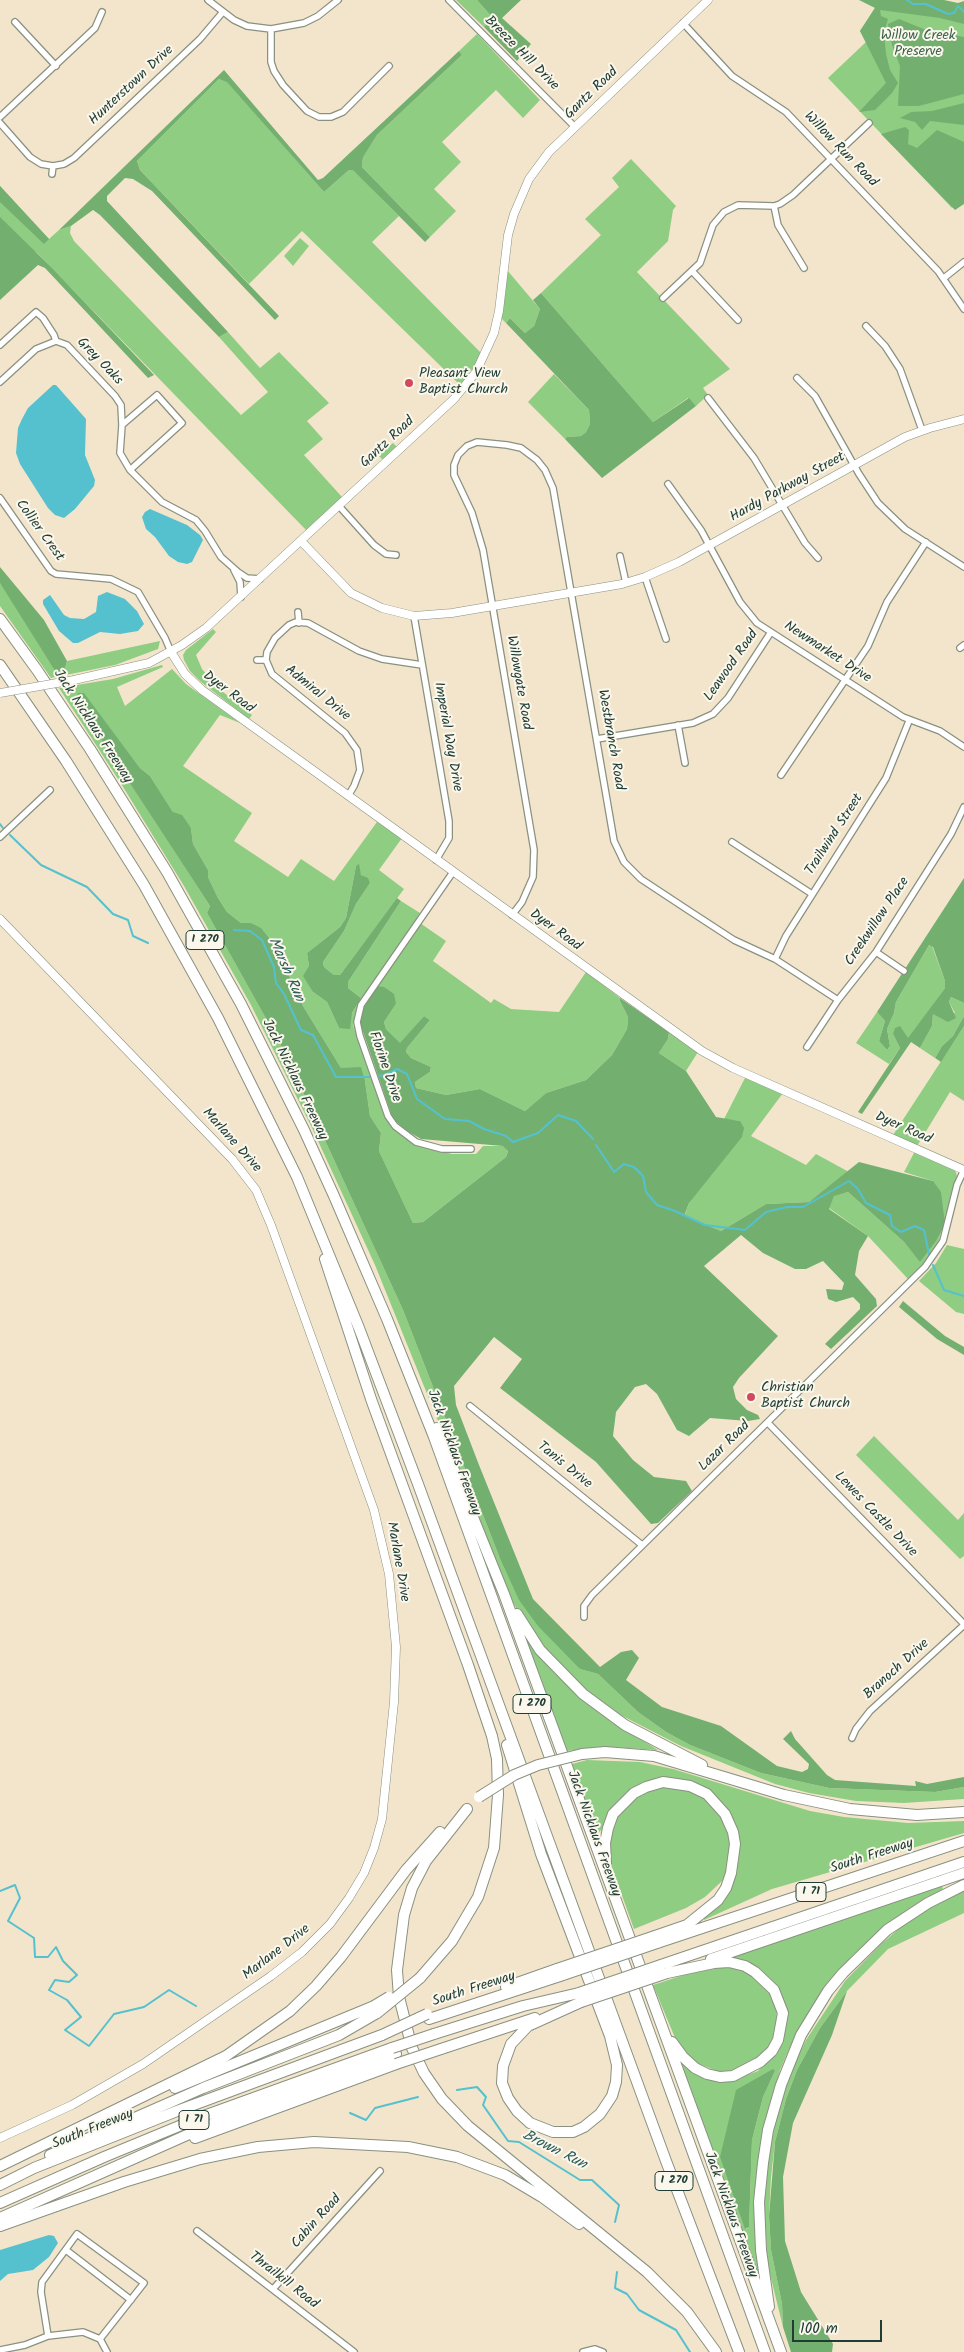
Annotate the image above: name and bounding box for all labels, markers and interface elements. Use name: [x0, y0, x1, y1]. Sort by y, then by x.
street label: Breeze Hill Drive: [480, 13, 562, 95]
park label: Willow Creek Preserve: [881, 29, 955, 62]
street label: Hunterstown Drive: [86, 43, 178, 129]
street label: Gantz Road: [562, 64, 622, 124]
street label: Willow Run Road: [800, 109, 880, 191]
street label: Grey Oaks: [72, 335, 126, 389]
place label: Pleasant View Baptist Church: [419, 367, 508, 400]
marker: Pleasant View Baptist Church: [403, 377, 415, 389]
street label: Gantz Road: [357, 414, 419, 472]
street label: Hardy Parkway Street: [728, 449, 848, 527]
street label: Collier Crest: [11, 497, 67, 565]
street label: Newmarket Drive: [780, 619, 874, 687]
street label: Leawood Road: [701, 627, 763, 705]
street label: Willowgate Road: [501, 635, 535, 731]
street label: Admiral Drive: [281, 662, 353, 726]
street label: Jack Nicklaus Freeway: [49, 667, 135, 787]
street label: Dyer Road: [199, 668, 257, 718]
street label: Imperial Way Drive: [429, 681, 465, 793]
street label: Westbranch Road: [593, 688, 627, 792]
street label: Trailwind Street: [802, 791, 868, 879]
street label: Creekwillow Place: [842, 874, 914, 970]
street label: Dyer Road: [526, 907, 584, 955]
road number: I 270: [186, 930, 224, 950]
water label: Marsh Run: [263, 935, 307, 1005]
street label: Jack Nicklaus Freeway: [257, 1017, 331, 1143]
street label: Florine Drive: [364, 1029, 404, 1105]
street label: Marlane Drive: [198, 1105, 264, 1177]
street label: Dyer Road: [872, 1109, 934, 1149]
place label: Christian Baptist Church: [761, 1381, 850, 1414]
street label: Jack Nicklaus Freeway: [422, 1388, 484, 1518]
marker: Christian Baptist Church: [745, 1391, 757, 1403]
street label: Lazar Road: [696, 1418, 754, 1476]
street label: Tanis Drive: [533, 1439, 595, 1493]
street label: Lewes Castle Drive: [830, 1469, 920, 1561]
street label: Marlane Drive: [382, 1521, 412, 1603]
street label: Branoch Drive: [861, 1636, 933, 1704]
road number: I 270: [513, 1695, 551, 1714]
street label: Jack Nicklaus Freeway: [562, 1769, 624, 1899]
street label: South Freeway: [828, 1836, 916, 1878]
road number: I 71: [796, 1882, 826, 1901]
street label: Marlane Drive: [240, 1922, 314, 1984]
street label: South Freeway: [430, 1969, 518, 2011]
street label: South Freeway: [50, 2106, 136, 2154]
road number: I 71: [179, 2110, 209, 2130]
water label: Brown Run: [519, 2127, 589, 2175]
street label: Jack Nicklaus Freeway: [699, 2150, 761, 2280]
road number: I 270: [655, 2172, 693, 2190]
street label: Cabin Road: [288, 2192, 346, 2252]
street label: Thrailkill Road: [245, 2249, 321, 2313]
scale bar: [794, 2310, 884, 2342]
text: 100 m: [800, 2317, 838, 2341]

